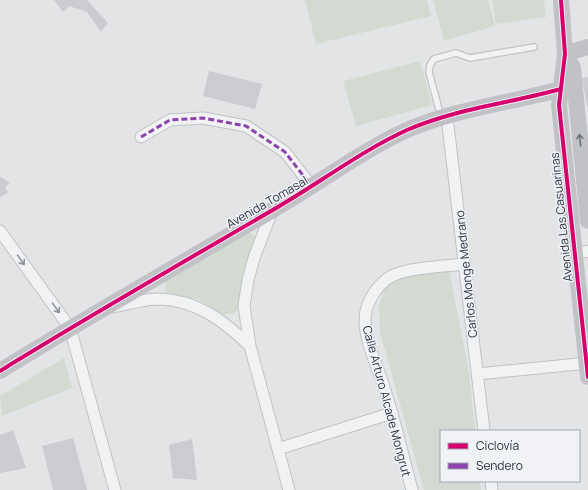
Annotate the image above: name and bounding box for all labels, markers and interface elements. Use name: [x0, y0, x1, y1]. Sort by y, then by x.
one-way arrow: [576, 134, 584, 147]
street label: Avenida Las Casuarinas: [546, 151, 576, 283]
street label: Avenida Tomasal: [223, 172, 311, 232]
street label: Carlos Monge Medrano: [451, 209, 481, 339]
one-way arrow: [17, 254, 25, 265]
one-way arrow: [52, 303, 60, 314]
street label: Calle Arturo Alcade Mongrut: [359, 324, 415, 479]
legend: [440, 430, 580, 482]
text: Ciclovía: [476, 437, 519, 454]
text: Sendero: [476, 457, 523, 474]

